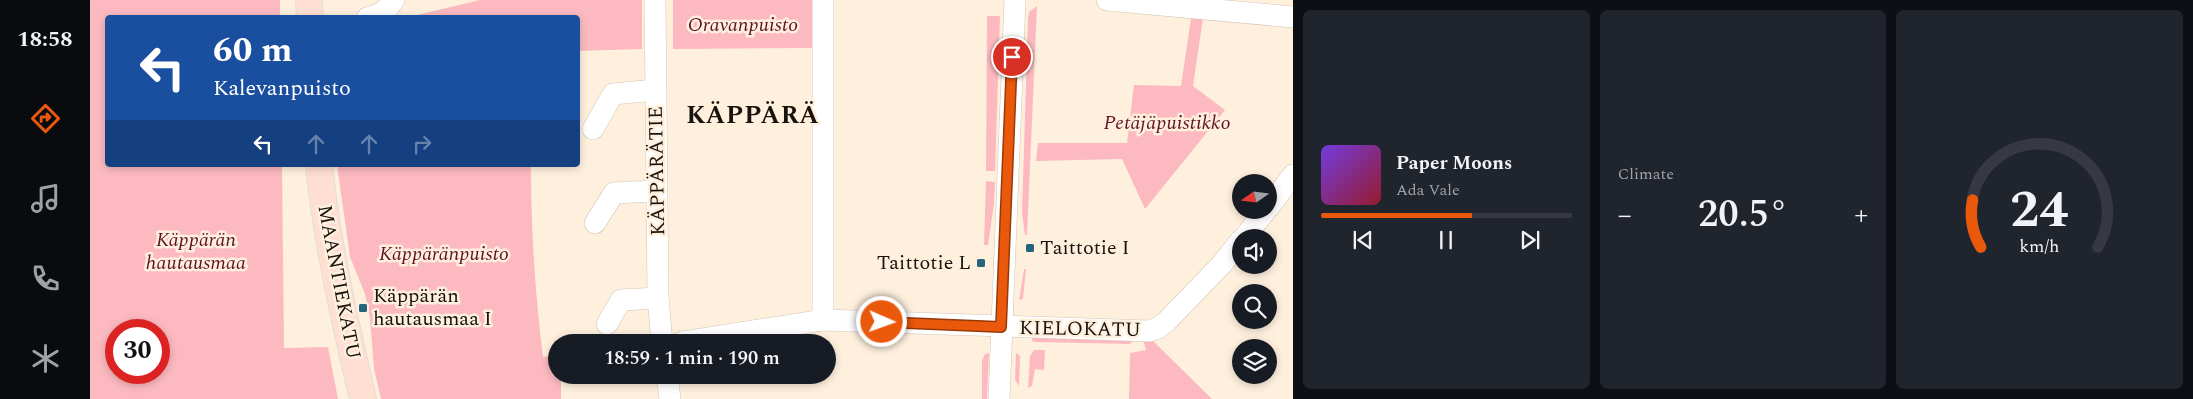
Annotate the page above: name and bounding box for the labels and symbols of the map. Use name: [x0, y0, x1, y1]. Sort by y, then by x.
park label: Oravanpuisto: [688, 10, 798, 40]
pin: [991, 36, 1033, 78]
district label: KÄPPÄRÄ: [686, 97, 820, 135]
street label: KÄPPÄRÄTIE: [641, 106, 673, 236]
park label: Petäjäpuistikko: [1103, 108, 1231, 138]
north arrow: [1232, 174, 1278, 219]
street label: MAANTIEKATU: [309, 202, 369, 362]
park label: Käppärän hautausmaa: [146, 225, 246, 278]
place label: Taittotie I: [1040, 233, 1130, 263]
park label: Käppäränpuisto: [379, 239, 509, 269]
marker: Taittotie I: [1024, 242, 1036, 254]
place label: Taittotie L: [877, 248, 971, 278]
marker: Taittotie L: [975, 257, 987, 269]
place label: Käppärän hautausmaa I: [373, 281, 492, 334]
position arrow: [855, 295, 907, 347]
marker: Käppärän hautausmaa I: [357, 302, 369, 314]
street label: KIELOKATU: [1019, 313, 1141, 345]
speed limit sign: 30: [105, 319, 170, 384]

